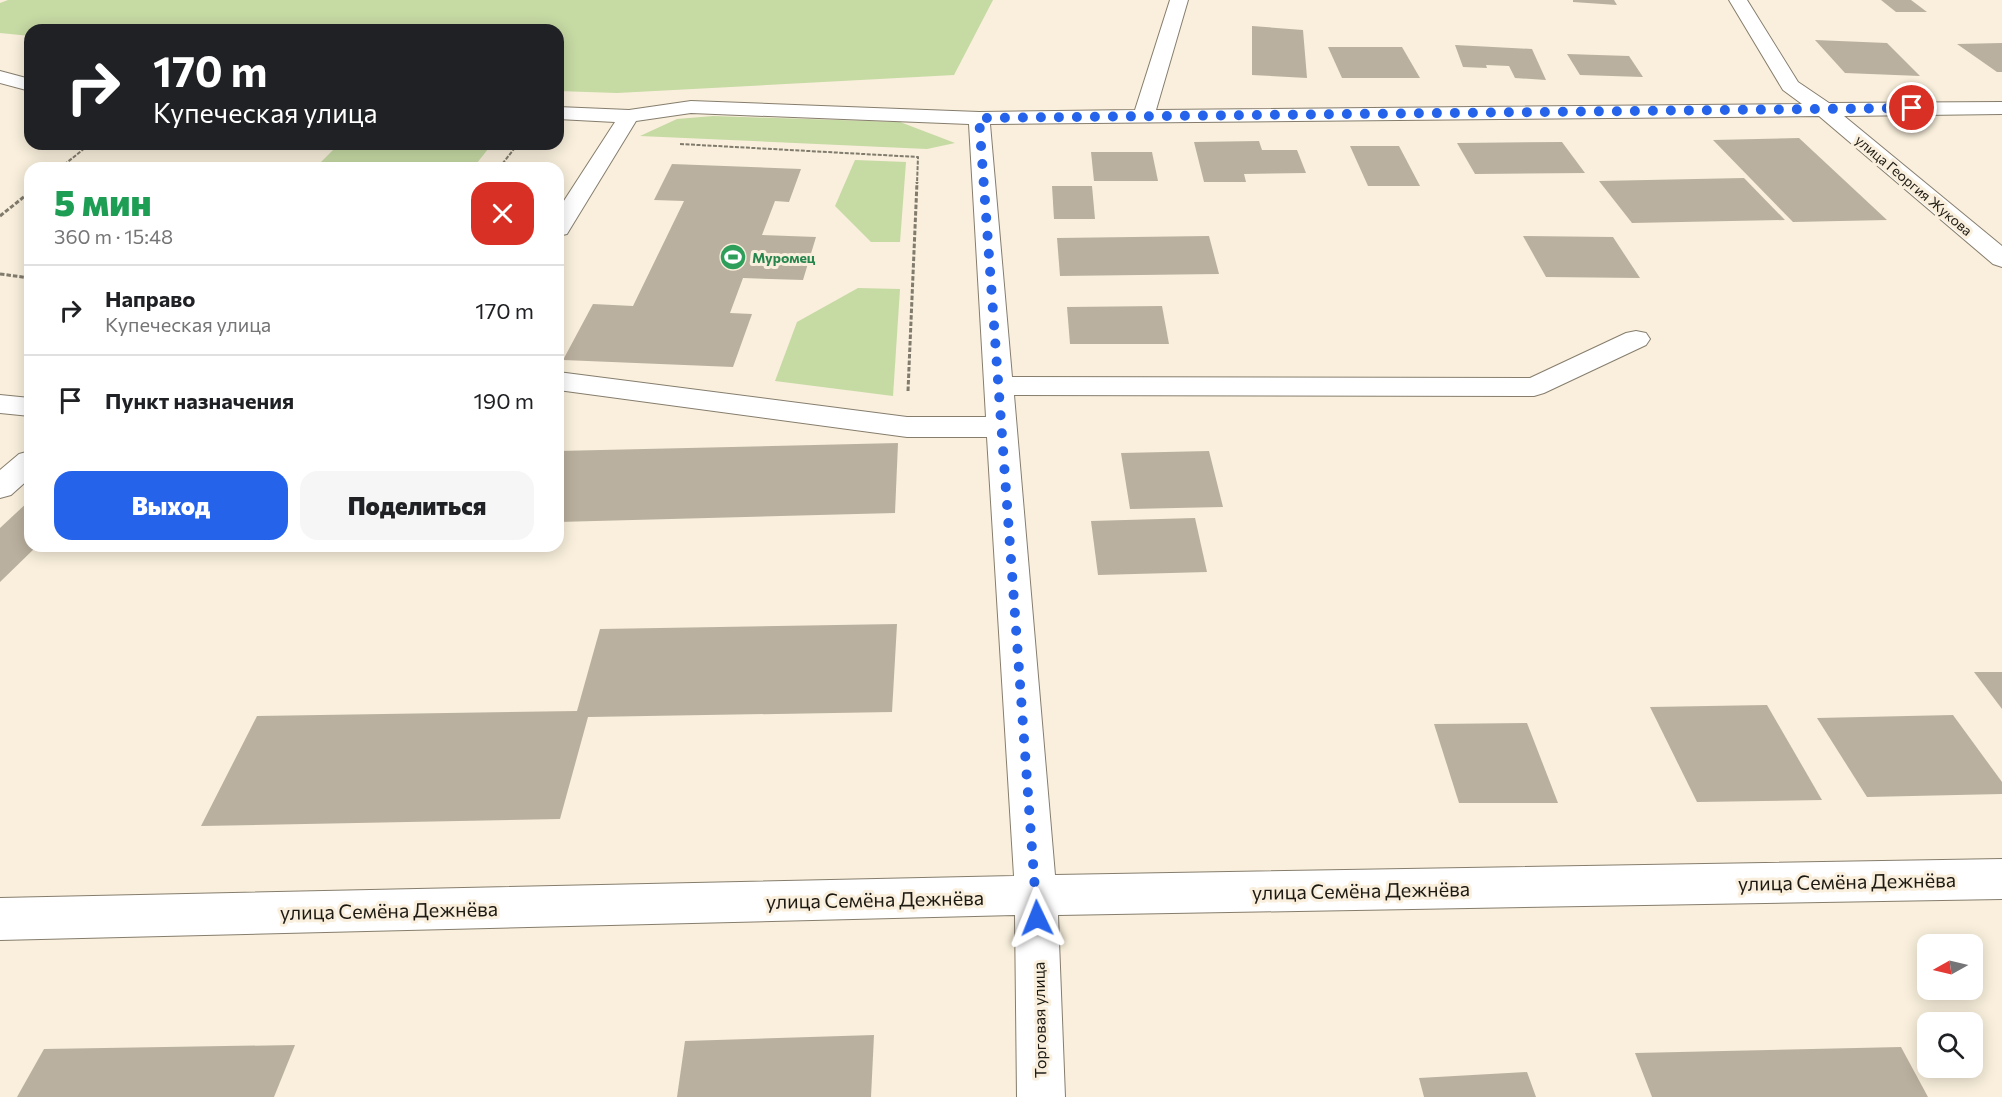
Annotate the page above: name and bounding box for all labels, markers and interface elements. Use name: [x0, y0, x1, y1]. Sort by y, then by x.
text: 170 m: [153, 44, 267, 96]
icon: right: [54, 48, 132, 126]
pin: [1886, 82, 1937, 133]
icon: arrive: [1895, 91, 1928, 124]
text: Купеческая улица: [153, 96, 377, 129]
street label: улица Георгия Жукова: [1852, 131, 1976, 239]
text: 5 мин: [54, 179, 151, 223]
button: close: [471, 182, 534, 245]
text: 360 m · 15:48: [54, 224, 173, 248]
sports icon: Муромец: [718, 242, 748, 272]
place label: Муромец: [752, 249, 816, 266]
text: Направо: [105, 285, 195, 312]
icon: right: [54, 294, 87, 327]
text: 170 m: [475, 297, 534, 324]
text: Купеческая улица: [105, 312, 271, 336]
icon: arrive: [54, 384, 87, 417]
text: Пункт назначения: [105, 387, 294, 414]
text: 190 m: [473, 387, 534, 414]
button: Выход: [54, 471, 288, 540]
button: Поделиться: [300, 471, 534, 540]
street label: улица Семёна Дежнёва: [1738, 867, 1956, 895]
street label: улица Семёна Дежнёва: [1252, 876, 1470, 904]
street label: улица Семёна Дежнёва: [766, 885, 984, 913]
position arrow: [1005, 886, 1069, 950]
street label: улица Семёна Дежнёва: [280, 896, 498, 924]
north arrow: [1917, 934, 1983, 1000]
map controls: [1917, 934, 1983, 1078]
street label: Торговая улица: [1028, 962, 1050, 1078]
button: search: [1917, 1012, 1983, 1078]

